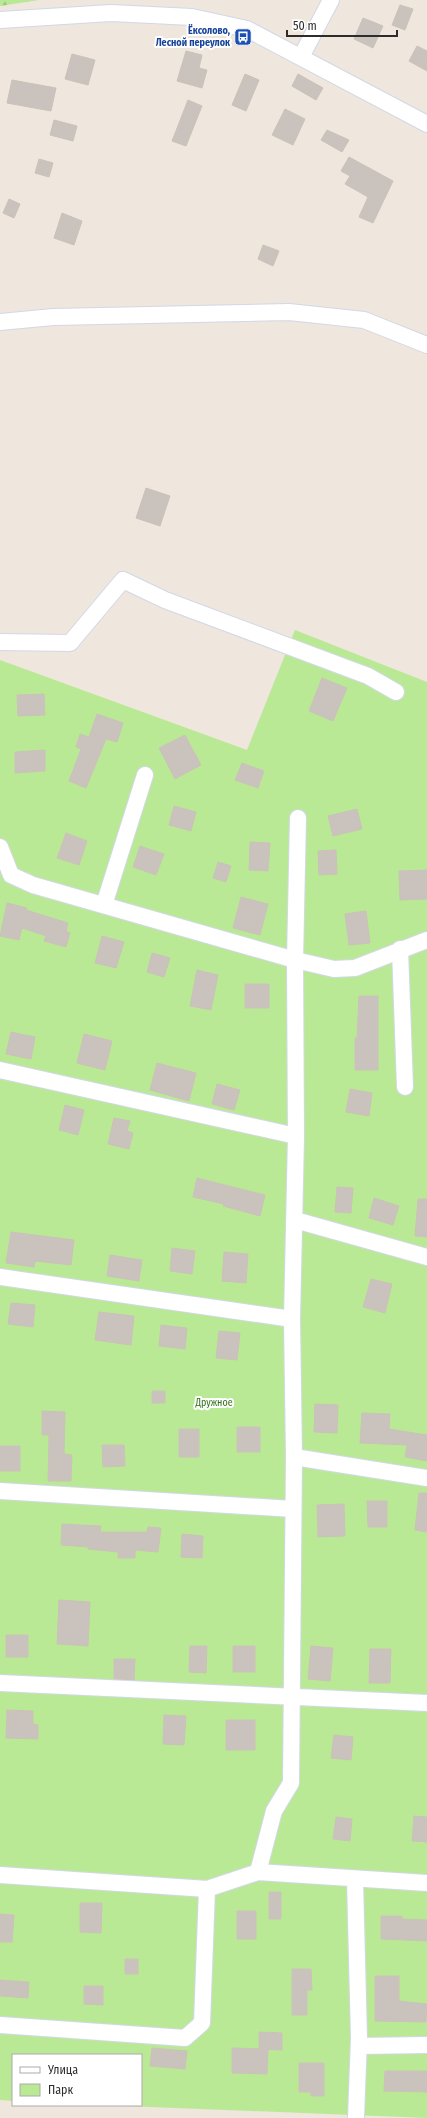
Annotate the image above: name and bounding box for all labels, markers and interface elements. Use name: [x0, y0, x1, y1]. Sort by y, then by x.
scale bar: [287, 12, 397, 38]
text: 50 m: [293, 19, 317, 33]
place label: Ёксолово, Лесной переулок: [156, 24, 231, 49]
bus stop icon: Ёксолово, Лесной переулок: [233, 27, 253, 47]
park label: Дружное: [194, 1397, 233, 1409]
legend: [12, 2054, 142, 2106]
text: Улица: [47, 2063, 78, 2077]
text: Парк: [48, 2083, 74, 2097]

